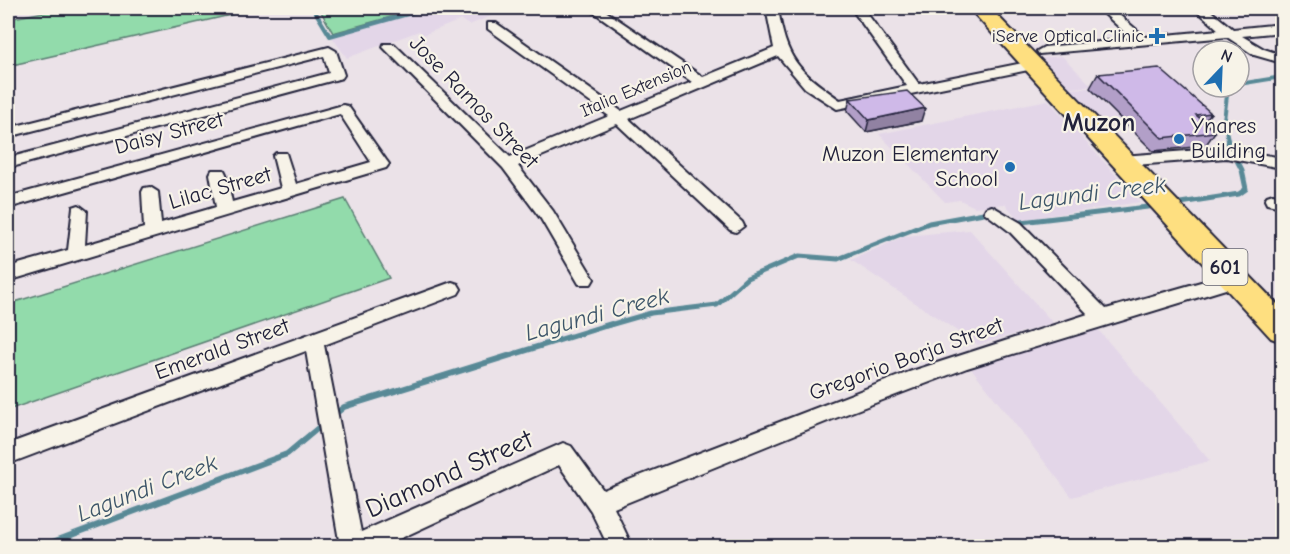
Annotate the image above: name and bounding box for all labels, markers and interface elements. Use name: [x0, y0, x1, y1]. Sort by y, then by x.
place label: iServe Optical Clinic: [992, 26, 1144, 47]
marker: iServe Optical Clinic: [1148, 27, 1166, 45]
street label: Jose Ramos Street: [404, 30, 544, 174]
north arrow: [1191, 39, 1251, 99]
text: N: [1218, 46, 1235, 66]
street label: Italia Extension: [577, 56, 695, 122]
street label: Daisy Street: [112, 106, 227, 160]
district label: Muzon: [1063, 108, 1135, 138]
place label: Ynares Building: [1191, 113, 1266, 164]
marker: Ynares Building: [1172, 132, 1186, 146]
place label: Muzon Elementary School: [822, 141, 998, 192]
marker: Muzon Elementary School: [1003, 160, 1017, 174]
street label: Lilac Street: [166, 161, 275, 215]
water label: Lagundi Creek: [1017, 170, 1168, 216]
road number: 601: [1202, 249, 1248, 285]
water label: Lagundi Creek: [522, 281, 672, 347]
street label: Emerald Street: [151, 312, 293, 385]
street label: Gregorio Borja Street: [806, 312, 1007, 406]
street label: Diamond Street: [361, 423, 538, 525]
water label: Lagundi Creek: [73, 448, 221, 528]

